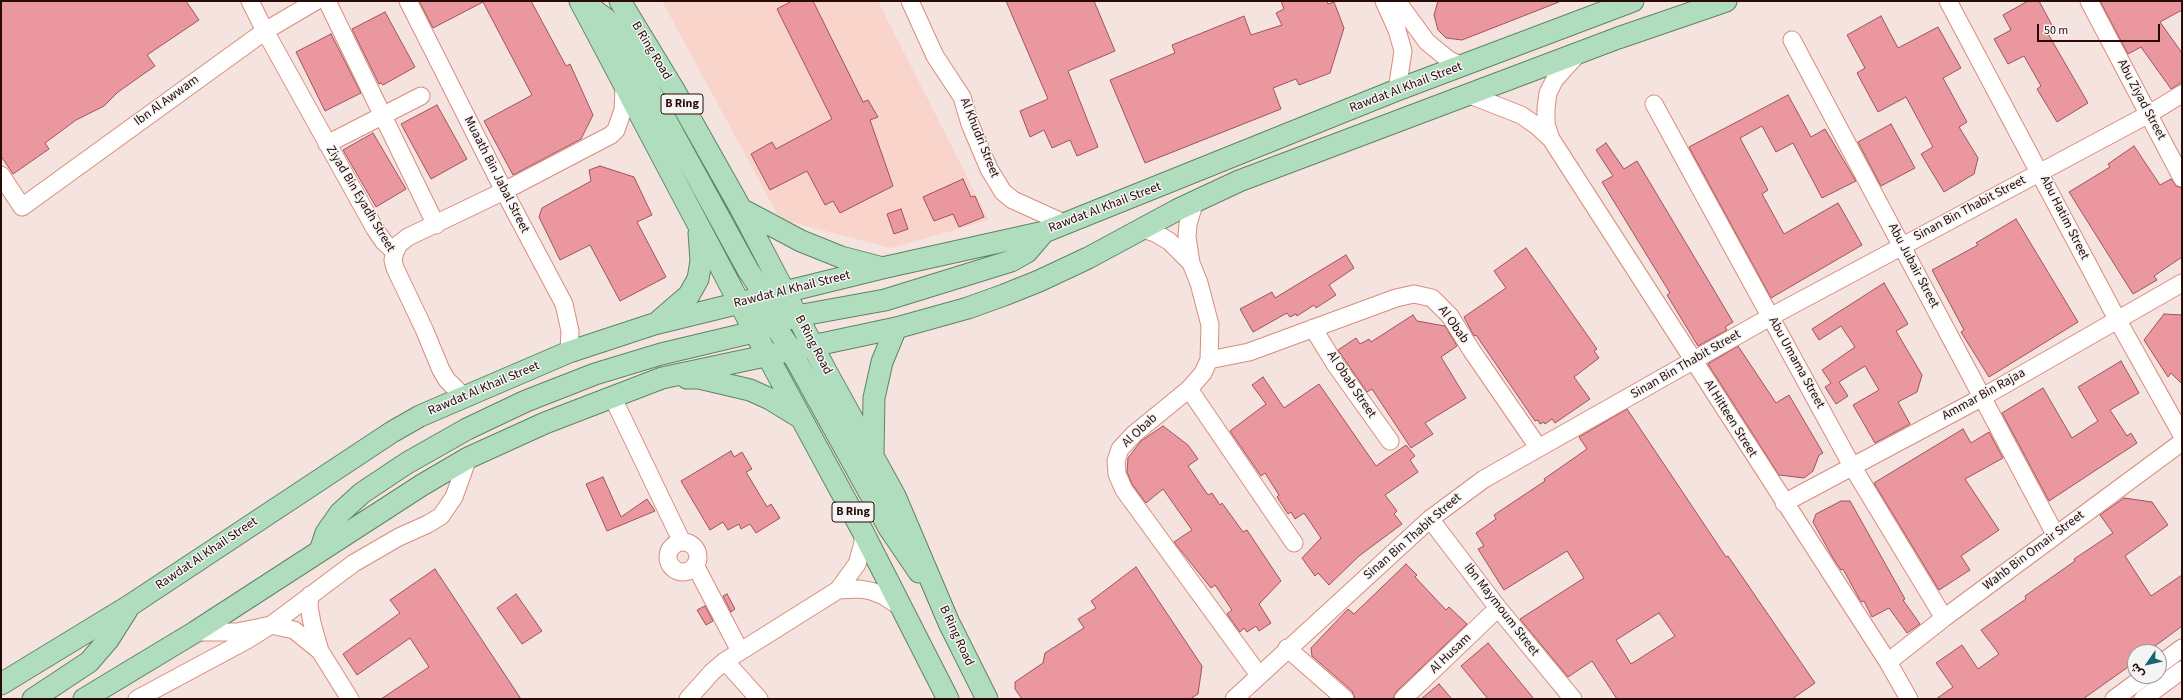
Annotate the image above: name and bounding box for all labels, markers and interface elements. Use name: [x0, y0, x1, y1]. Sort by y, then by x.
scale bar: [2039, 16, 2162, 42]
street label: B Ring Road: [628, 19, 674, 83]
text: 50 m: [2044, 22, 2068, 39]
street label: Abu Ziyad Street: [2113, 57, 2169, 143]
street label: Rawdat Al Khail Street: [1347, 59, 1465, 117]
street label: Ibn Al Awwam: [132, 72, 202, 130]
road number: B Ring: [661, 94, 703, 114]
street label: Al Khudri Street: [956, 96, 1002, 180]
street label: Muaath Bin Jabal Street: [460, 114, 532, 236]
street label: Ziyad Bin Eyadh Street: [322, 143, 398, 255]
street label: Sinan Bin Thabit Street: [1911, 173, 2029, 245]
street label: Abu Hatim Street: [2036, 173, 2092, 263]
street label: Rawdat Al Khail Street: [1046, 179, 1164, 237]
street label: Abu Jubair Street: [1884, 221, 1942, 311]
street label: Rawdat Al Khail Street: [732, 268, 852, 312]
street label: Al Obab: [1434, 303, 1472, 347]
street label: B Ring Road: [791, 313, 835, 377]
street label: Abu Umama Street: [1764, 315, 1828, 411]
street label: Sinan Bin Thabit Street: [1628, 327, 1744, 403]
street label: Al Obab Street: [1323, 349, 1379, 421]
street label: Rawdat Al Khail Street: [426, 358, 542, 420]
street label: Ammar Bin Rajaa: [1940, 366, 2028, 424]
street label: Al Hitteen Street: [1700, 377, 1760, 461]
street label: Al Obab: [1119, 411, 1161, 451]
street label: Sinan Bin Thabit Street: [1361, 490, 1465, 584]
road number: B Ring: [832, 502, 874, 522]
street label: Wahb Bin Omair Street: [1980, 508, 2088, 594]
street label: Rawdat Al Khail Street: [153, 514, 261, 594]
street label: Ibn Maymoum Street: [1460, 561, 1542, 659]
street label: B Ring Road: [935, 603, 977, 669]
street label: Al Husam: [1427, 631, 1475, 677]
north arrow: [2127, 644, 2167, 684]
text: ش: [2127, 660, 2148, 681]

